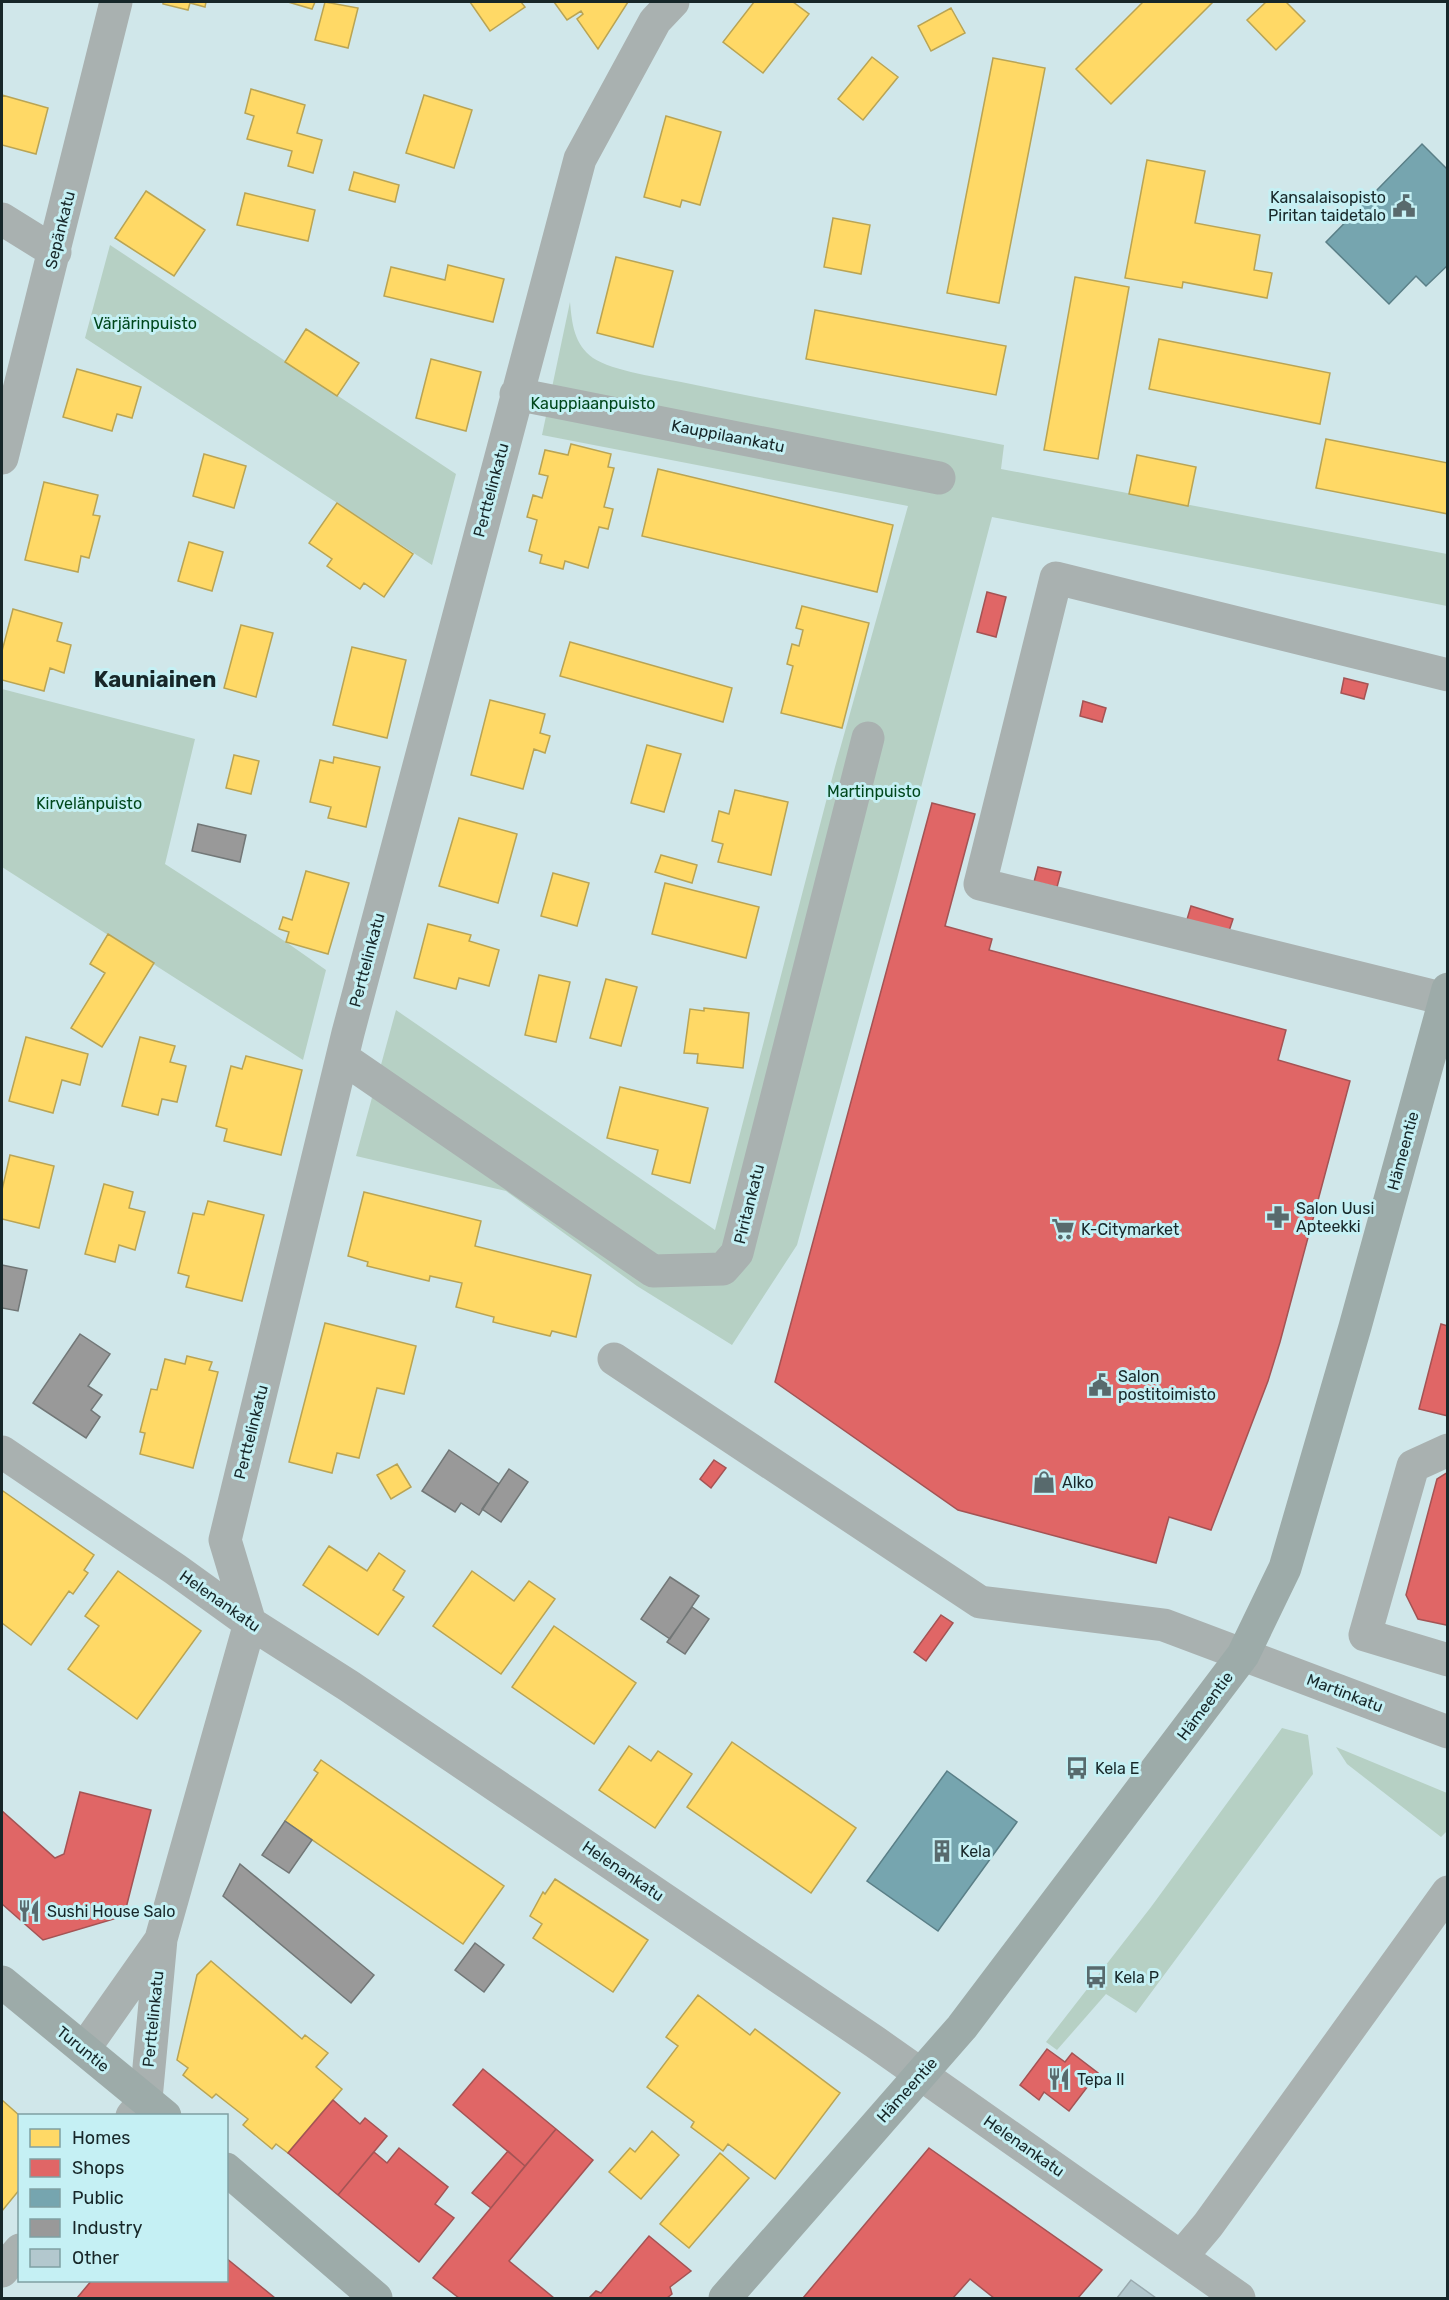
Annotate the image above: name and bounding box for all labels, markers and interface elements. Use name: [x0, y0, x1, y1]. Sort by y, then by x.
place label: Kansalaisopisto Piritan taidetalo: [1268, 188, 1386, 225]
street label: Sepänkatu: [41, 189, 79, 271]
public building icon: Kansalaisopisto Piritan taidetalo: [1391, 193, 1417, 219]
park label: Värjärinpuisto: [93, 314, 197, 333]
park label: Kauppiaanpuisto: [531, 394, 655, 413]
street label: Kauppilaankatu: [670, 416, 786, 456]
street label: Perttelinkatu: [469, 441, 513, 539]
district label: Kauniainen: [94, 666, 216, 693]
park label: Martinpuisto: [827, 782, 921, 801]
park label: Kirvelänpuisto: [36, 794, 142, 813]
street label: Perttelinkatu: [345, 911, 389, 1009]
street label: Hämeentie: [1383, 1109, 1423, 1193]
street label: Piritankatu: [730, 1162, 768, 1246]
place label: Salon Uusi Apteekki: [1296, 1199, 1374, 1236]
pharmacy icon: Salon Uusi Apteekki: [1265, 1204, 1291, 1230]
supermarket icon: K-Citymarket: [1050, 1216, 1076, 1242]
place label: K-Citymarket: [1081, 1220, 1179, 1239]
place label: Salon postitoimisto: [1118, 1367, 1216, 1404]
public building icon: Salon postitoimisto: [1087, 1372, 1113, 1398]
street label: Perttelinkatu: [230, 1383, 272, 1481]
shop icon: Alko: [1031, 1469, 1057, 1495]
place label: Alko: [1062, 1473, 1094, 1492]
street label: Helenankatu: [176, 1566, 264, 1636]
street label: Hämeentie: [1173, 1668, 1237, 1744]
street label: Martinkatu: [1304, 1670, 1386, 1716]
bus stop icon: Kela E: [1064, 1755, 1090, 1781]
place label: Kela E: [1095, 1759, 1139, 1778]
street label: Helenankatu: [579, 1837, 667, 1905]
building icon: Kela: [929, 1838, 955, 1864]
place label: Kela: [960, 1842, 991, 1861]
restaurant icon: Sushi House Salo: [16, 1898, 42, 1924]
place label: Sushi House Salo: [47, 1902, 175, 1921]
bus stop icon: Kela P: [1083, 1964, 1109, 1990]
place label: Kela P: [1114, 1968, 1159, 1987]
street label: Perttelinkatu: [138, 1970, 168, 2068]
street label: Turuntie: [53, 2022, 113, 2076]
street label: Hämeentie: [873, 2053, 941, 2126]
restaurant icon: Tepa II: [1046, 2066, 1072, 2092]
place label: Tepa II: [1077, 2070, 1125, 2089]
street label: Helenankatu: [980, 2111, 1068, 2181]
legend: [18, 2114, 228, 2282]
text: Homes: [72, 2127, 130, 2149]
text: Shops: [72, 2157, 124, 2179]
text: Public: [72, 2187, 124, 2209]
text: Industry: [72, 2217, 142, 2239]
text: Other: [72, 2247, 119, 2269]

